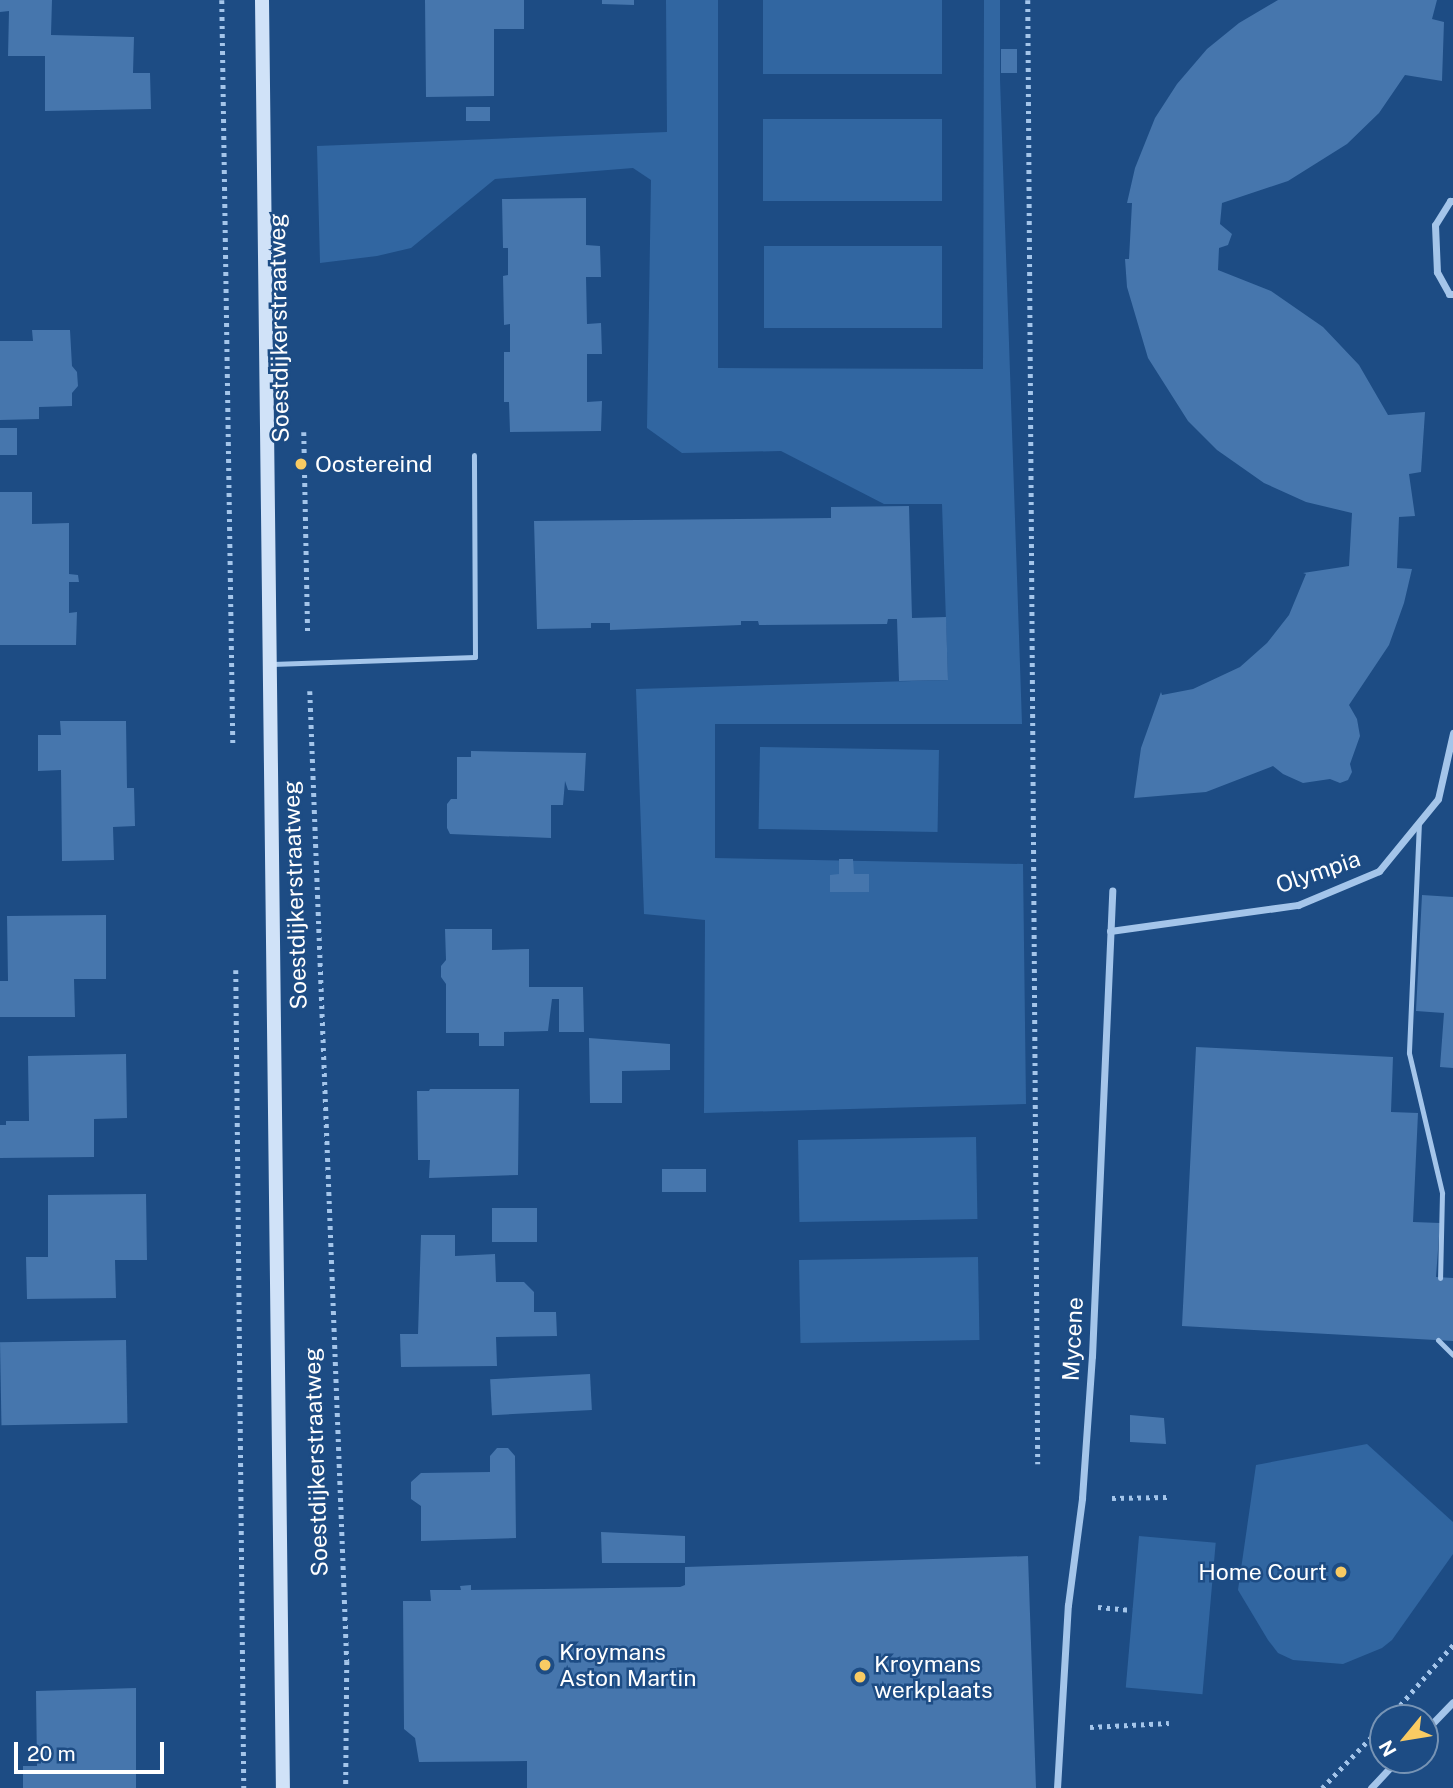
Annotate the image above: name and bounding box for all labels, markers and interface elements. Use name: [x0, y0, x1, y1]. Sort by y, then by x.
street label: Soestdijkerstraatweg: [263, 213, 295, 443]
place label: Oostereind: [315, 450, 432, 478]
marker: Oostereind: [293, 456, 309, 472]
street label: Soestdijkerstraatweg: [277, 780, 313, 1010]
street label: Olympia: [1272, 845, 1364, 899]
street label: Mycene: [1057, 1296, 1089, 1382]
street label: Soestdijkerstraatweg: [298, 1347, 334, 1577]
place label: Home Court: [1198, 1558, 1327, 1586]
marker: Home Court: [1333, 1564, 1349, 1580]
place label: Kroymans Aston Martin: [559, 1638, 697, 1692]
place label: Kroymans werkplaats: [874, 1650, 993, 1704]
marker: Kroymans Aston Martin: [537, 1657, 553, 1673]
marker: Kroymans werkplaats: [852, 1669, 868, 1685]
north arrow: [1369, 1704, 1439, 1774]
scale bar: [18, 1728, 168, 1772]
text: N: [1374, 1737, 1401, 1760]
text: 20 m: [27, 1741, 76, 1766]

